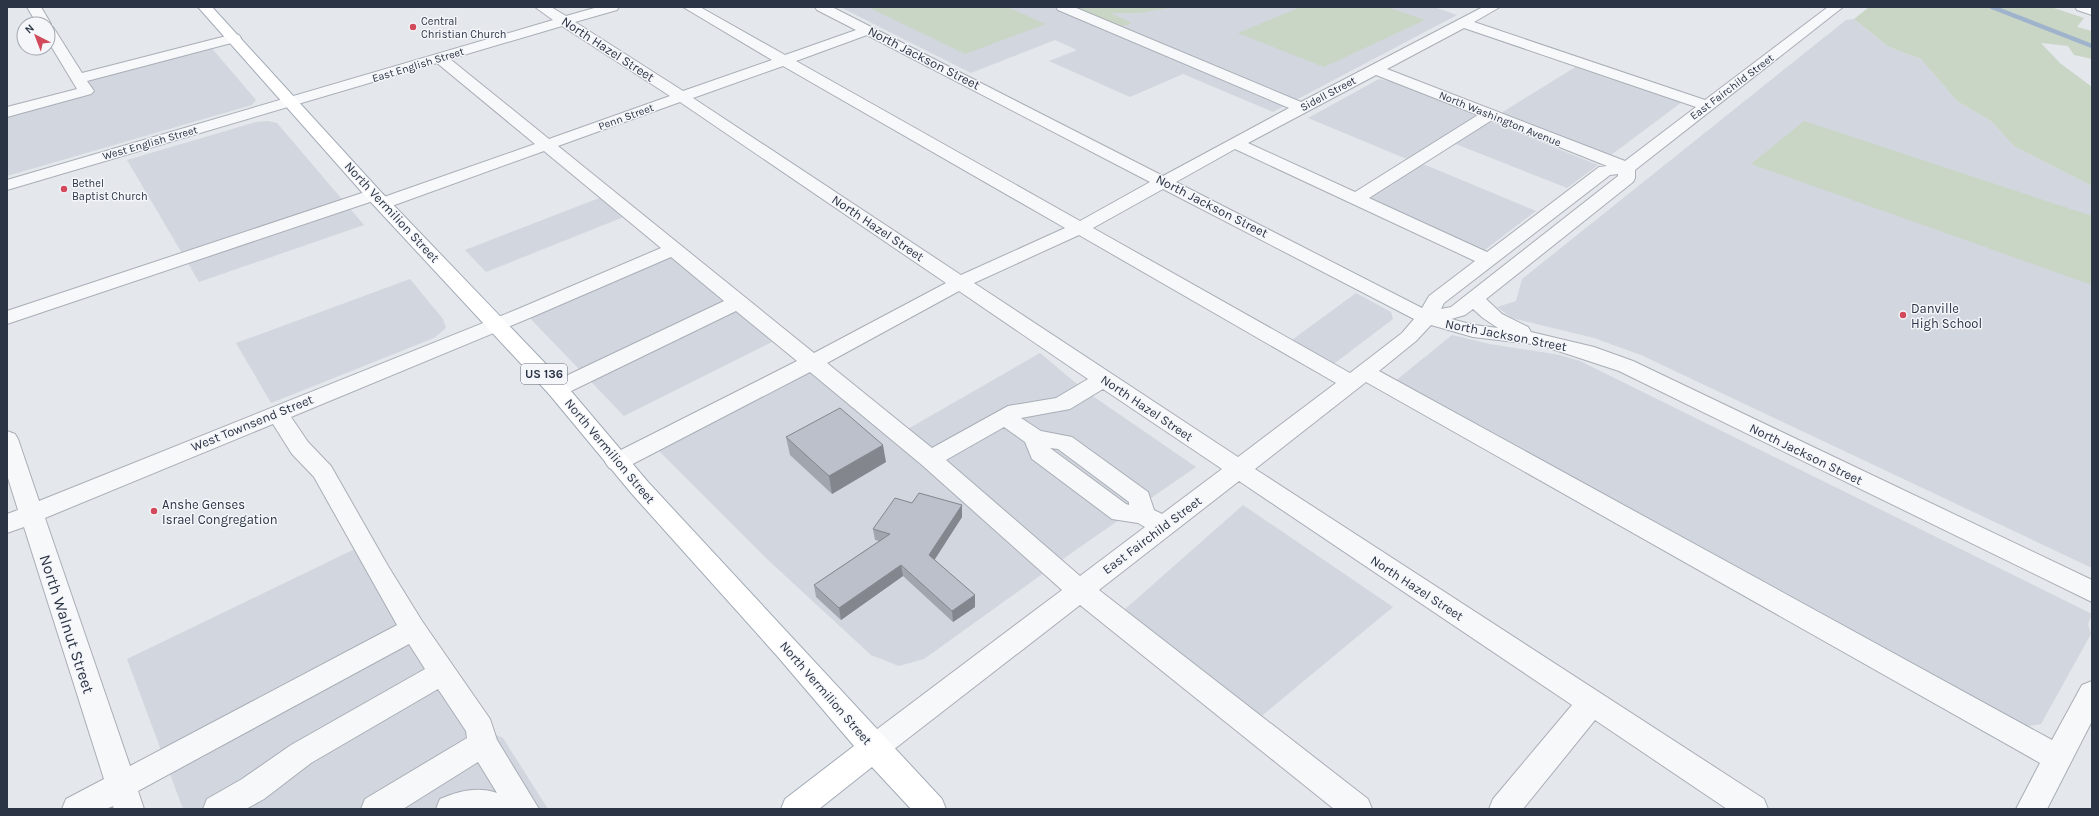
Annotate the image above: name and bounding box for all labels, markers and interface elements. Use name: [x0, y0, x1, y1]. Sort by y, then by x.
street label: North Hazel Street: [559, 13, 657, 85]
place label: Central Christian Church: [421, 15, 506, 41]
north arrow: [16, 16, 56, 56]
text: N: [22, 21, 37, 36]
marker: Central Christian Church: [408, 22, 418, 32]
street label: North Jackson Street: [866, 23, 983, 93]
street label: East English Street: [370, 45, 466, 85]
street label: East Fairchild Street: [1688, 51, 1776, 123]
street label: Sidell Street: [1298, 74, 1358, 114]
street label: North Washington Avenue: [1437, 89, 1563, 150]
street label: Penn Street: [597, 101, 655, 133]
street label: West English Street: [101, 123, 199, 163]
street label: North Vermilion Street: [341, 159, 443, 265]
street label: North Jackson Street: [1154, 171, 1271, 241]
place label: Bethel Baptist Church: [72, 177, 148, 203]
marker: Bethel Baptist Church: [59, 184, 69, 194]
street label: North Hazel Street: [829, 192, 927, 264]
place label: Danville High School: [1911, 301, 1982, 331]
marker: Danville High School: [1898, 310, 1908, 320]
street label: North Jackson Street: [1444, 316, 1568, 354]
road number: US 136: [521, 364, 567, 384]
street label: North Hazel Street: [1098, 372, 1196, 444]
street label: West Townsend Street: [189, 392, 315, 454]
street label: North Vermilion Street: [562, 396, 658, 506]
street label: North Jackson Street: [1747, 420, 1865, 488]
street label: East Fairchild Street: [1100, 493, 1205, 577]
place label: Anshe Genses Israel Congregation: [162, 497, 278, 527]
marker: Anshe Genses Israel Congregation: [149, 506, 159, 516]
street label: North Walnut Street: [36, 552, 98, 696]
street label: North Hazel Street: [1368, 552, 1466, 624]
street label: North Vermilion Street: [777, 638, 875, 748]

